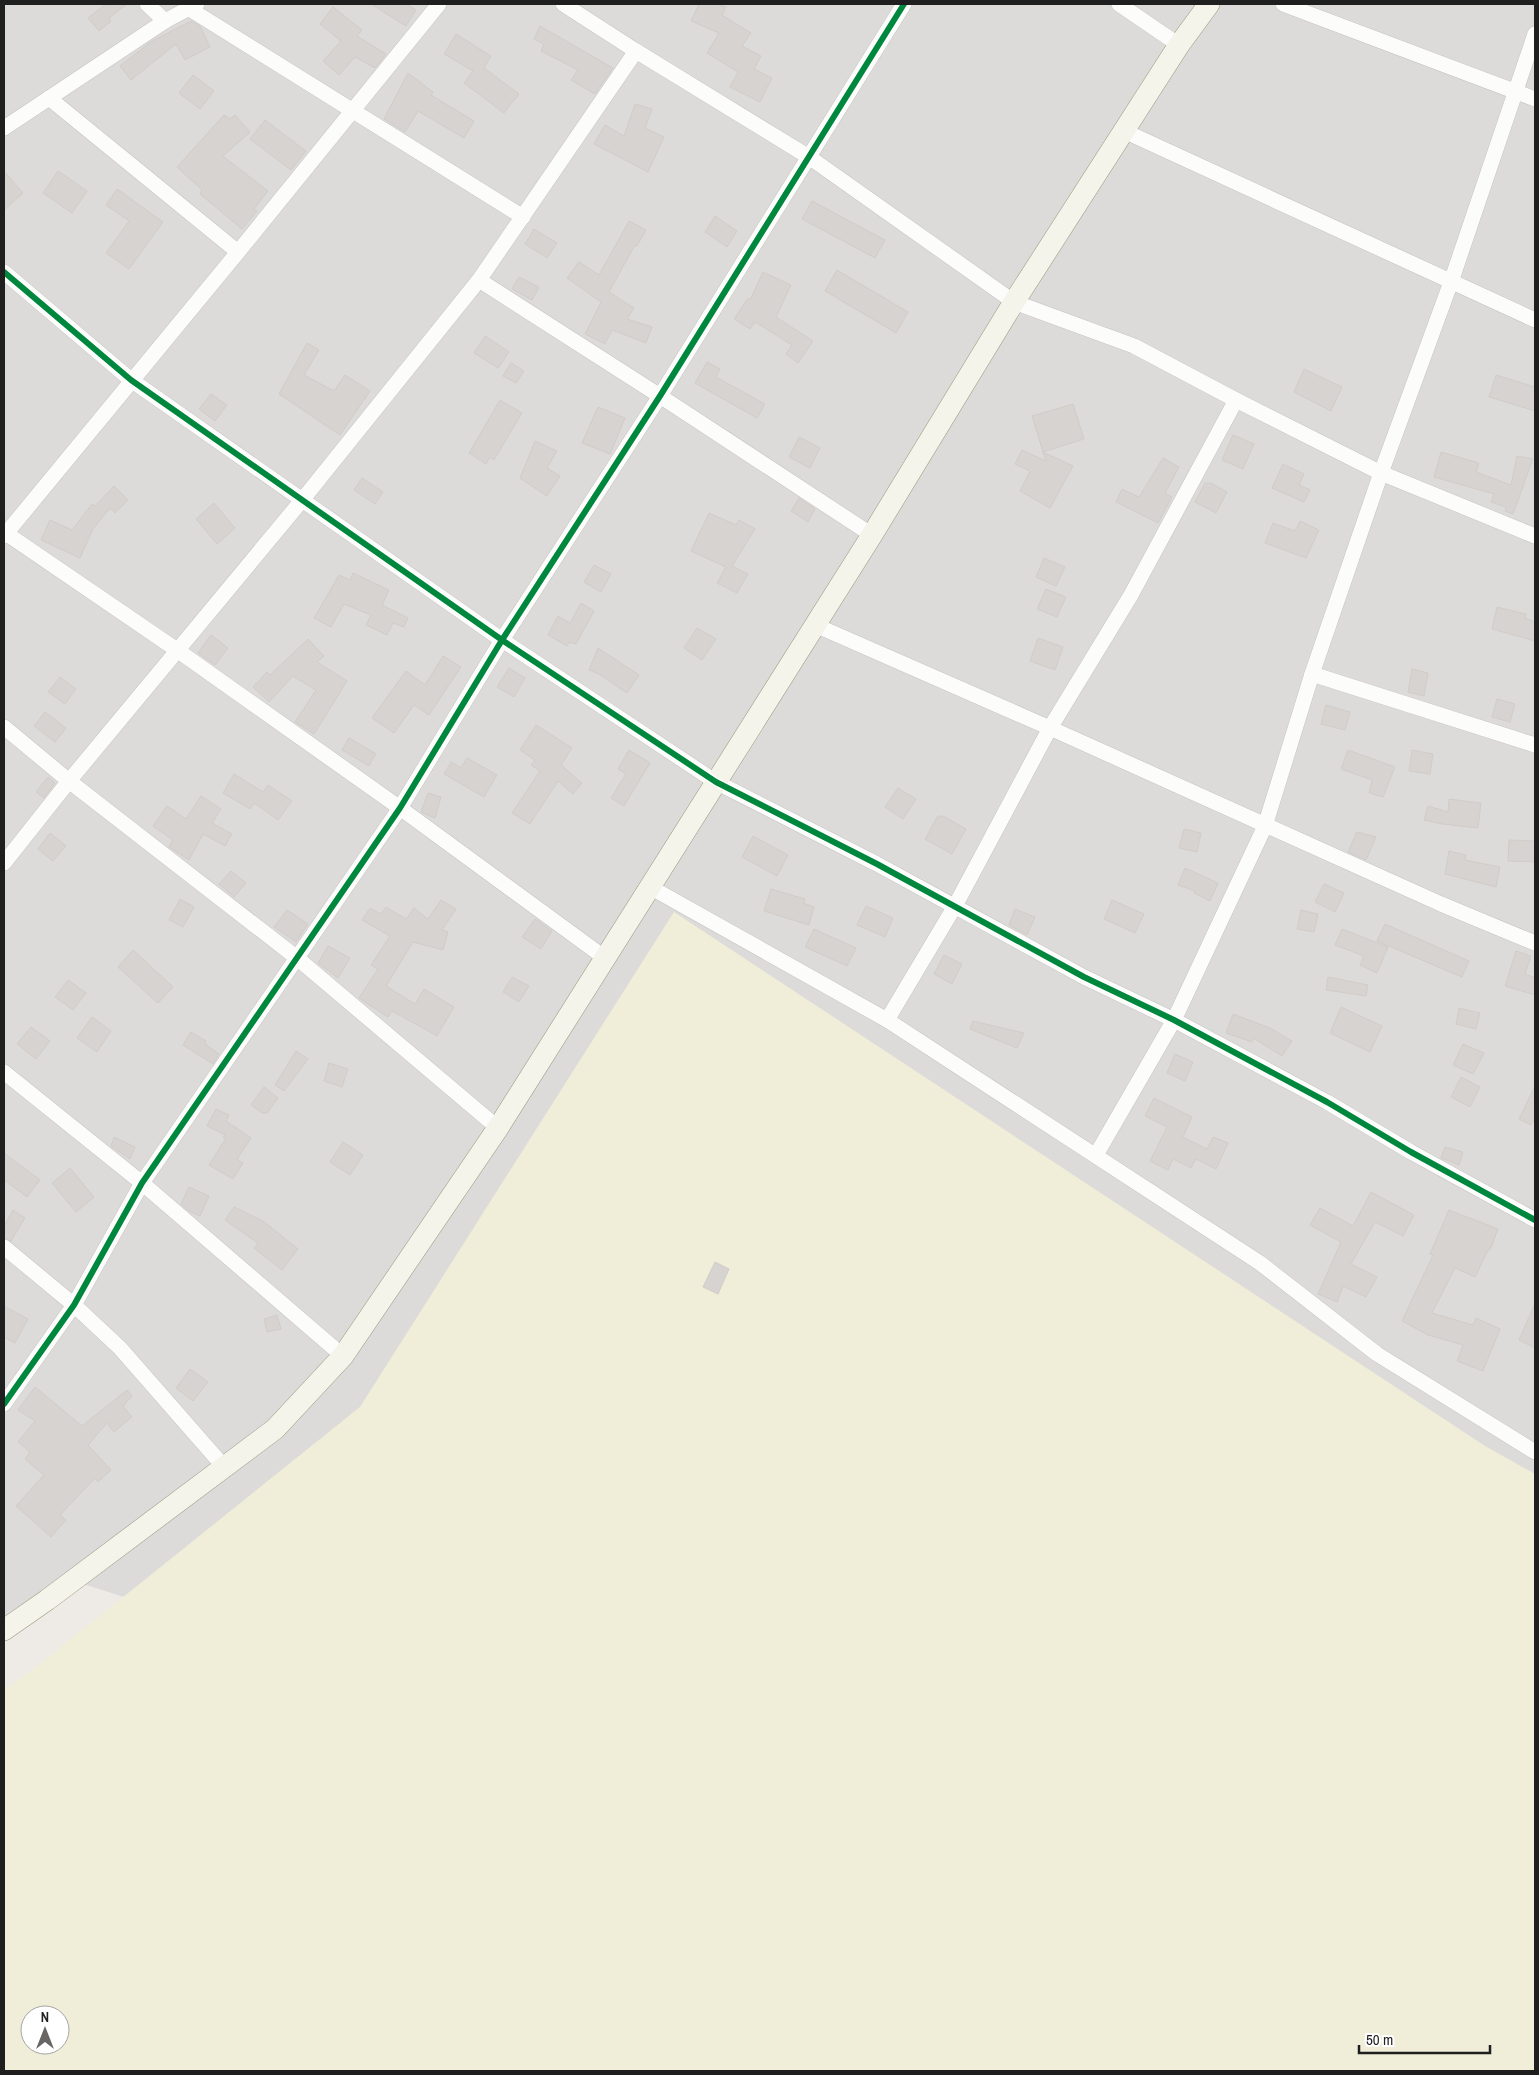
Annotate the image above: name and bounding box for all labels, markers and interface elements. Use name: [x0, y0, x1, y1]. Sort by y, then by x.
north arrow: [20, 2005, 70, 2055]
text: N: [41, 2008, 49, 2026]
scale bar: [1359, 2022, 1490, 2054]
text: 50 m: [1366, 2029, 1393, 2050]

